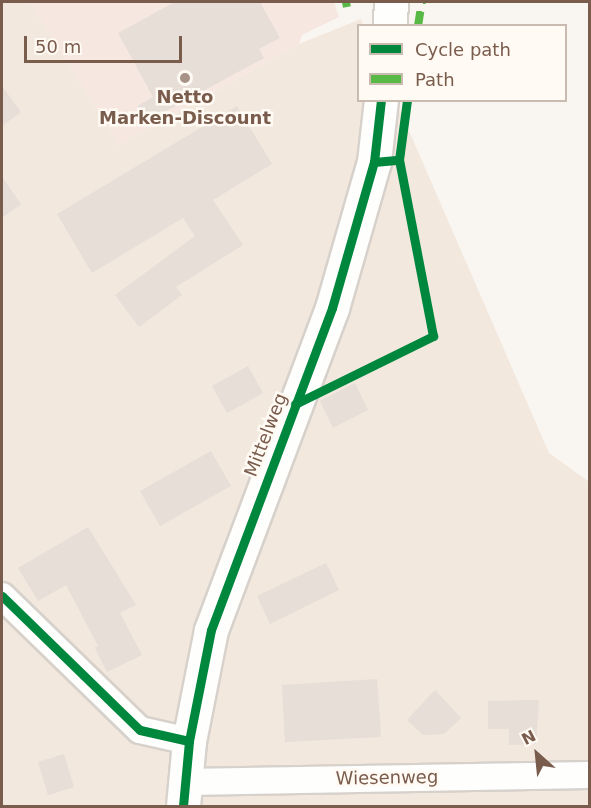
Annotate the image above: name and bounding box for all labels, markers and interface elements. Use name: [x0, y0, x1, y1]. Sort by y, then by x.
scale bar: [27, 24, 184, 62]
legend: [357, 24, 567, 102]
text: 50 m: [35, 36, 81, 57]
text: Cycle path: [415, 39, 511, 60]
text: Path: [415, 69, 455, 90]
marker: Netto Marken-Discount: [178, 71, 192, 85]
place label: Netto Marken-Discount: [99, 87, 271, 130]
street label: Mittelweg: [240, 390, 292, 480]
north arrow: [507, 724, 567, 784]
text: N: [518, 726, 539, 749]
street label: Wiesenweg: [336, 766, 438, 790]

